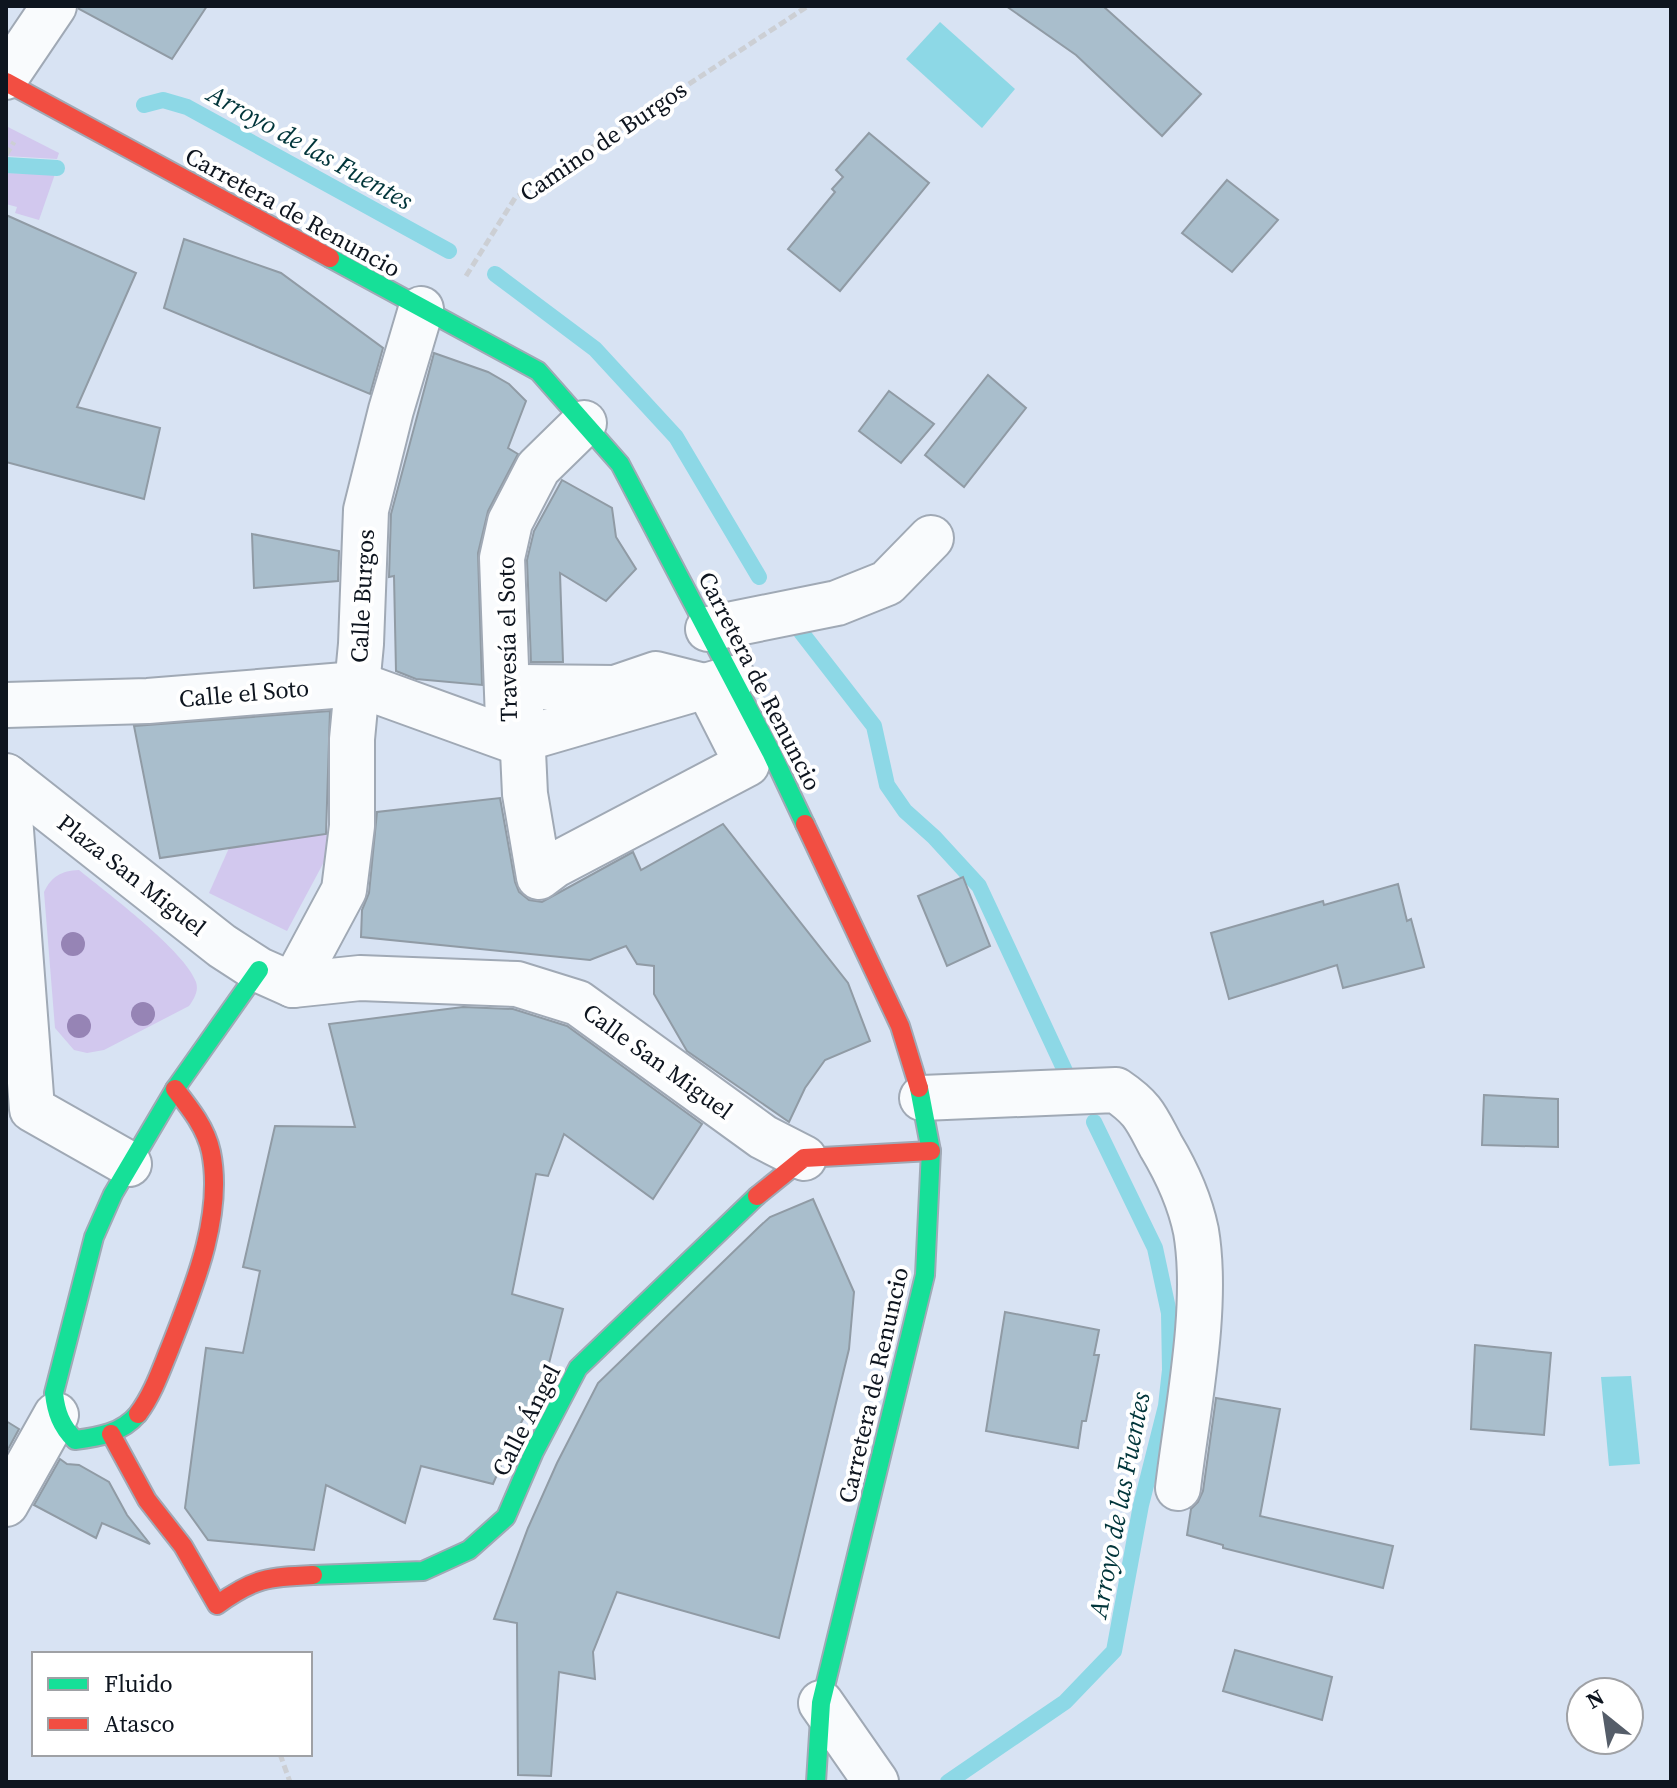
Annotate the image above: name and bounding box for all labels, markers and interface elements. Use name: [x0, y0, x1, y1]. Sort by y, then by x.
street label: Camino de Burgos: [513, 73, 693, 209]
water label: Arroyo de las Fuentes: [199, 75, 420, 219]
street label: Carretera de Renuncio: [179, 139, 407, 285]
street label: Calle Burgos: [342, 528, 382, 664]
street label: Travesía el Soto: [489, 556, 525, 722]
street label: Carretera de Renuncio: [691, 566, 829, 796]
street label: Calle el Soto: [178, 671, 310, 715]
street label: Plaza San Miguel: [51, 806, 213, 944]
street label: Calle San Miguel: [576, 995, 740, 1127]
street label: Carretera de Renuncio: [830, 1264, 916, 1506]
street label: Calle Ángel: [484, 1358, 568, 1482]
water label: Arroyo de las Fuentes: [1079, 1388, 1159, 1623]
legend: [32, 1652, 312, 1756]
text: Fluido: [104, 1667, 173, 1700]
north arrow: [1565, 1676, 1645, 1756]
text: N: [1581, 1682, 1609, 1716]
text: Atasco: [104, 1707, 175, 1740]

